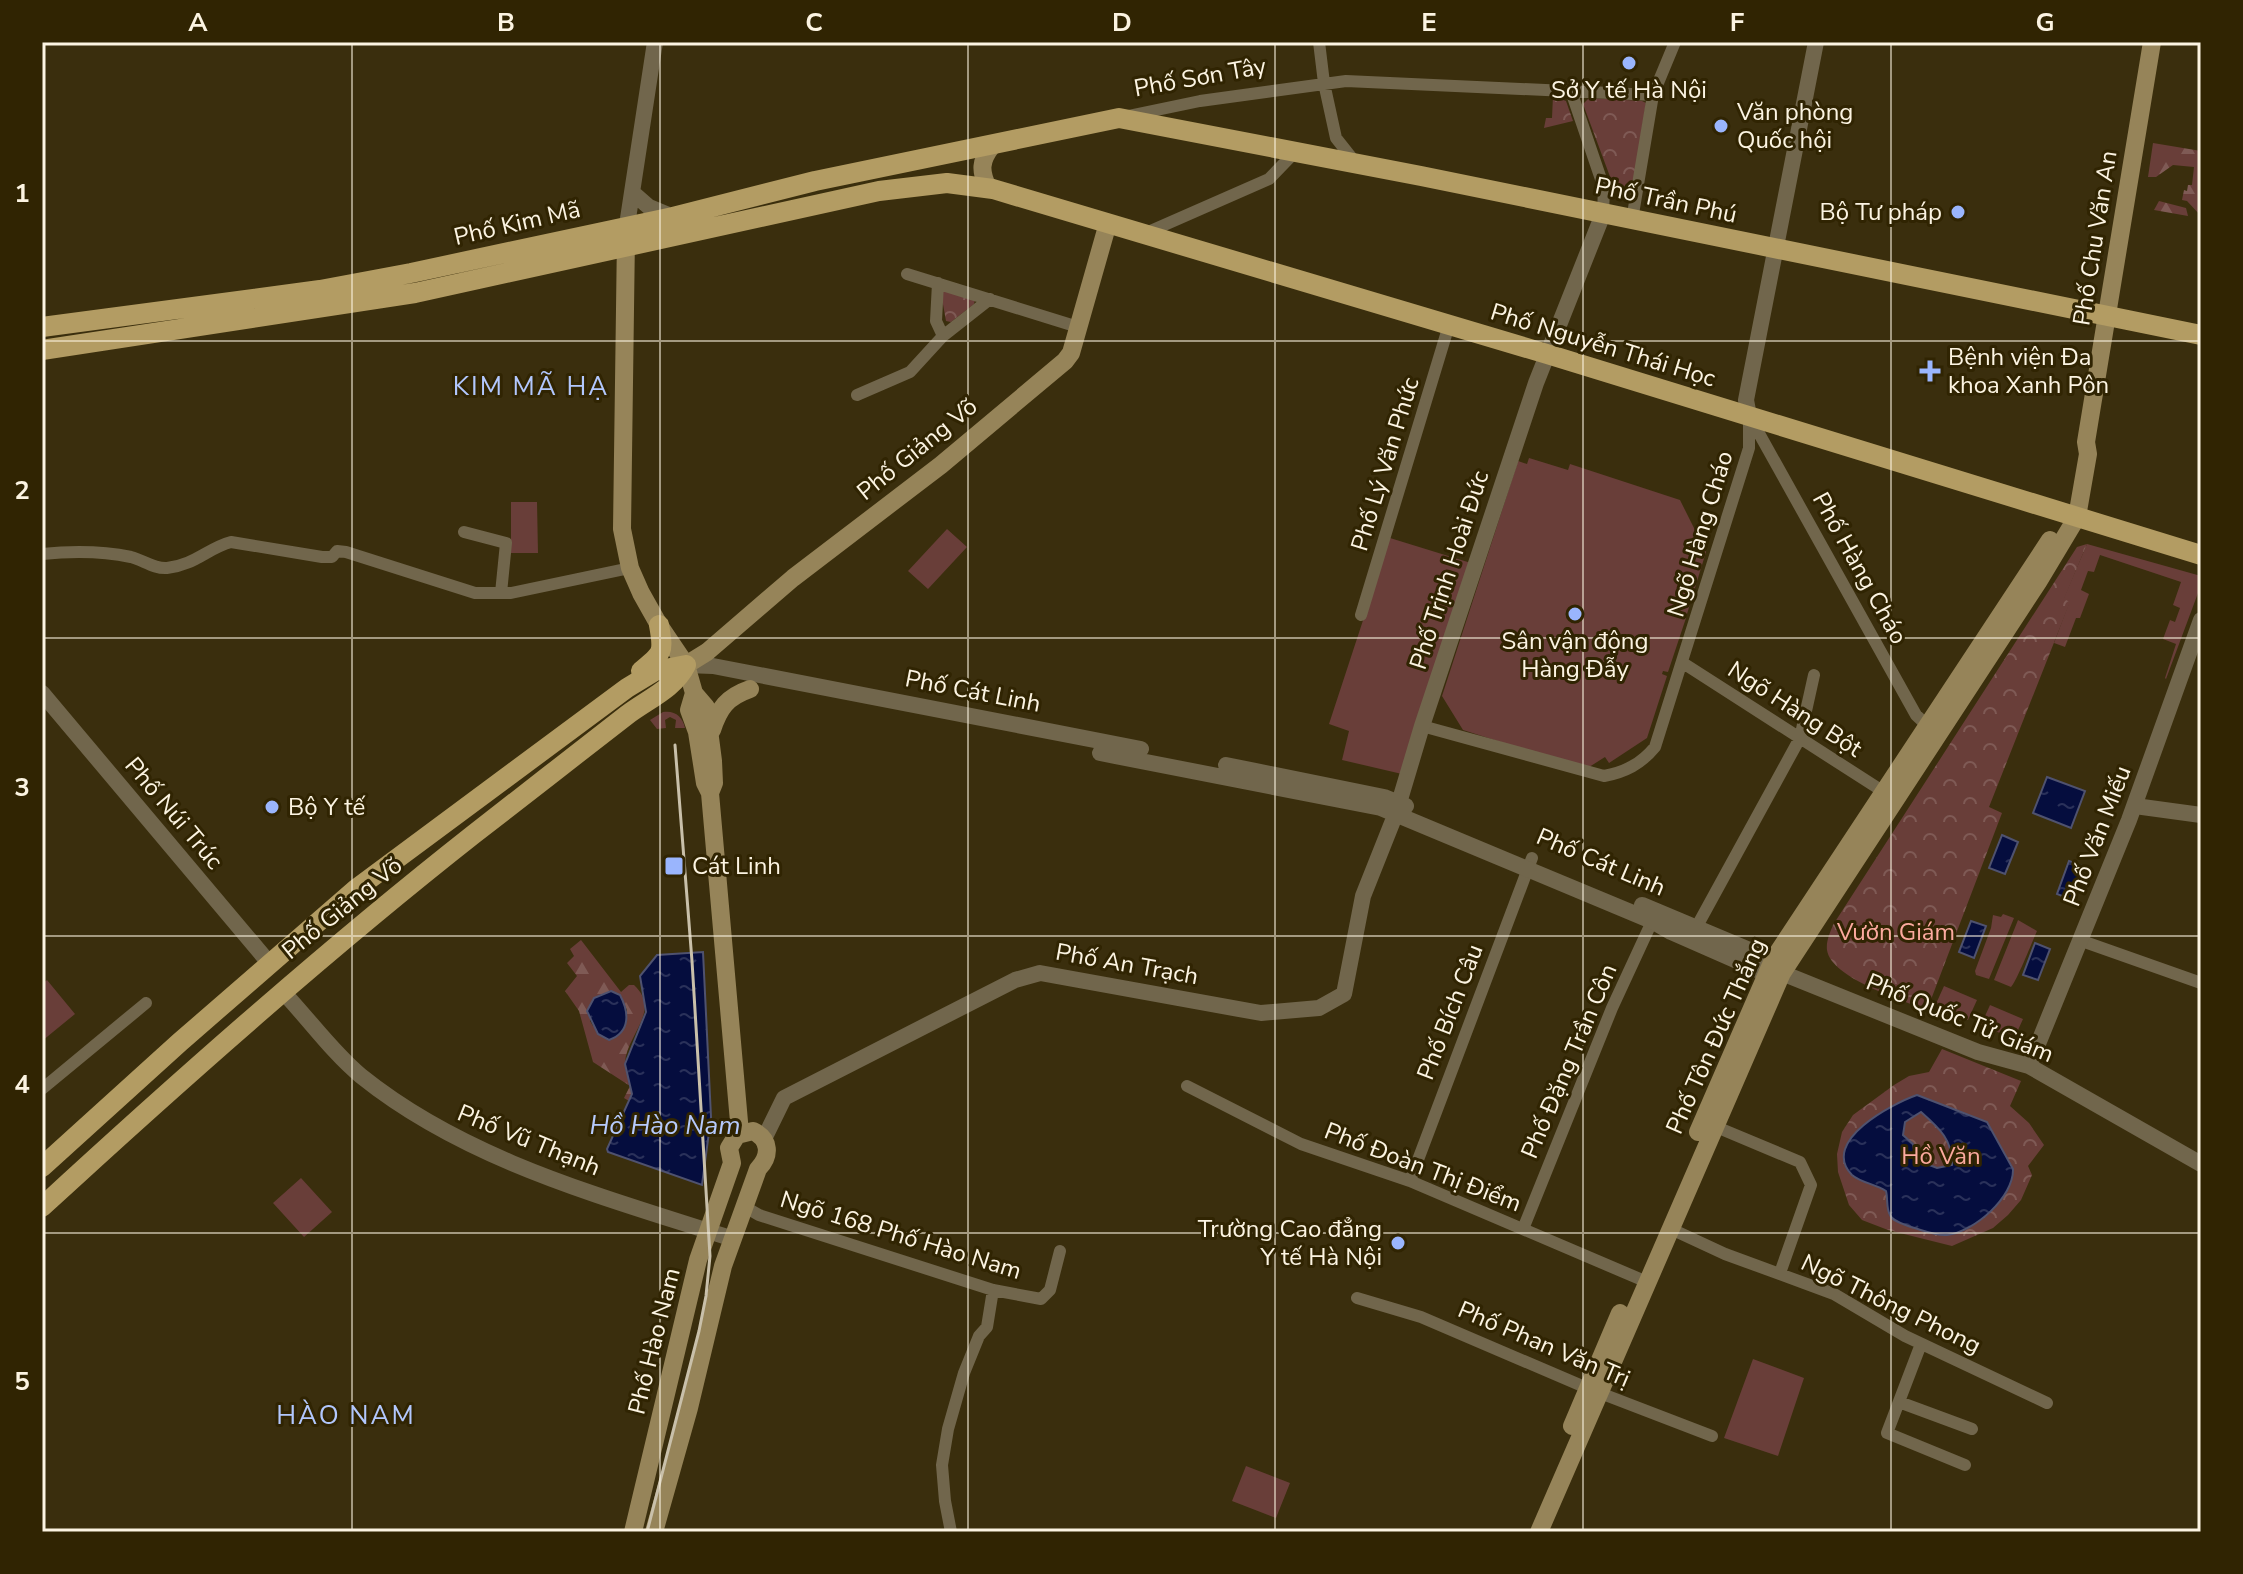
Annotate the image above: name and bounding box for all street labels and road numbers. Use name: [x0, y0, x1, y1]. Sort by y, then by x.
street label: Phố Sơn Tây: [1131, 50, 1269, 104]
street label: Phố Chu Văn An: [2065, 148, 2125, 328]
street label: Phố Trần Phú: [1592, 169, 1740, 231]
street label: Phố Kim Mã: [451, 193, 583, 253]
street label: Phố Nguyễn Thái Học: [1487, 296, 1719, 394]
street label: Phố Lý Văn Phức: [1343, 373, 1427, 555]
street label: Phố Giảng Võ: [850, 391, 984, 507]
street label: Ngõ Hàng Cháo: [1660, 447, 1740, 621]
street label: Phố Trịnh Hoài Đức: [1402, 467, 1496, 673]
street label: Phố Hàng Cháo: [1805, 486, 1915, 650]
street label: Ngõ Hàng Bột: [1722, 654, 1869, 765]
street label: Phố Cát Linh: [903, 662, 1043, 720]
street label: Phố Núi Trúc: [118, 750, 230, 876]
street label: Phố Văn Miếu: [2055, 761, 2139, 911]
street label: Phố Cát Linh: [1532, 820, 1670, 904]
street label: Phố Giảng Võ: [275, 850, 409, 966]
street label: Phố Tôn Đức Thắng: [1658, 933, 1774, 1139]
street label: Phố An Trạch: [1053, 936, 1201, 992]
street label: Phố Bích Câu: [1409, 940, 1491, 1084]
street label: Phố Đặng Trần Côn: [1514, 959, 1624, 1163]
street label: Phố Quốc Tử Giám: [1862, 966, 2058, 1070]
street label: Phố Vũ Thạnh: [453, 1097, 605, 1183]
street label: Phố Đoàn Thị Điểm: [1320, 1115, 1526, 1219]
street label: Ngõ 168 Phố Hào Nam: [777, 1183, 1025, 1287]
street label: Ngõ Thông Phong: [1796, 1247, 1986, 1361]
street label: Phố Hào Nam: [620, 1264, 688, 1418]
street label: Phố Phan Văn Trị: [1453, 1293, 1635, 1395]

